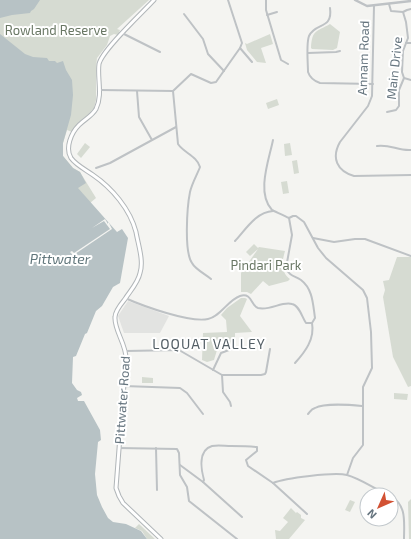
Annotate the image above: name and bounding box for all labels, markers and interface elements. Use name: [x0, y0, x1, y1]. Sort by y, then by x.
street label: Annam Road: [354, 20, 372, 96]
park label: Rowland Reserve: [5, 22, 107, 38]
street label: Main Drive: [383, 36, 405, 100]
water label: Pittwater: [30, 250, 91, 267]
park label: Pindari Park: [231, 257, 302, 273]
district label: LOQUAT VALLEY: [152, 335, 266, 352]
street label: Pittwater Road: [111, 355, 133, 445]
north arrow: [359, 487, 399, 527]
text: N: [364, 507, 379, 522]

